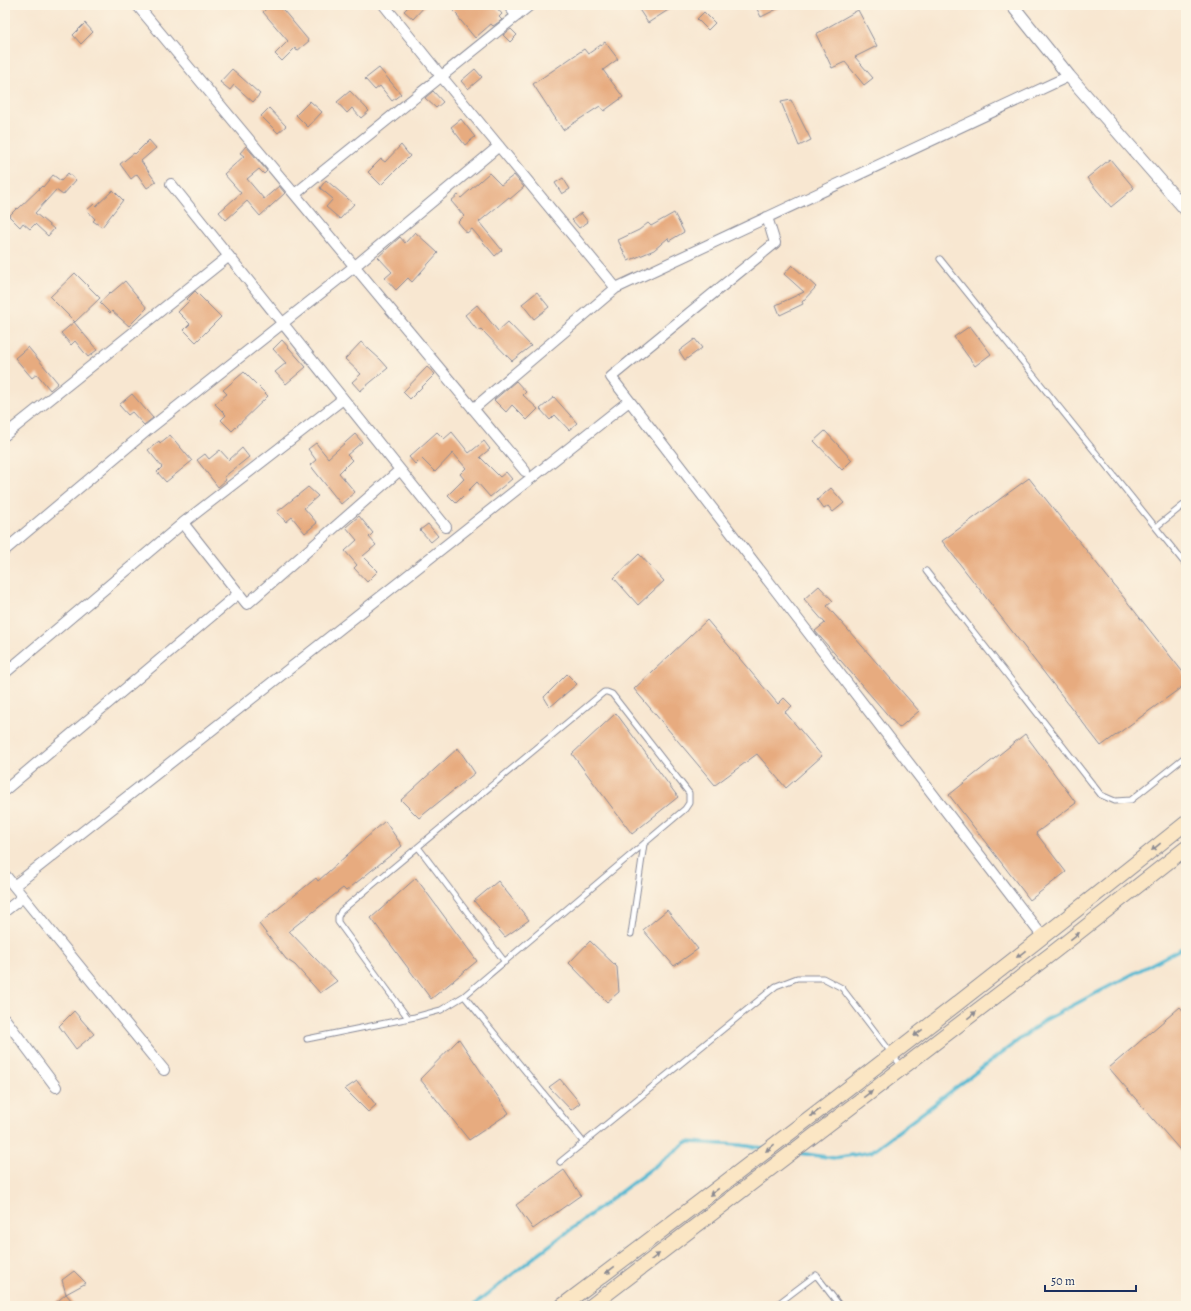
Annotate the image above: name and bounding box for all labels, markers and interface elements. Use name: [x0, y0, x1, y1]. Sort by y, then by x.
one-way arrow: [1150, 843, 1161, 851]
one-way arrow: [1069, 931, 1080, 940]
one-way arrow: [1016, 950, 1026, 958]
one-way arrow: [966, 1011, 977, 1019]
one-way arrow: [912, 1029, 923, 1038]
one-way arrow: [863, 1090, 874, 1098]
one-way arrow: [809, 1108, 820, 1117]
one-way arrow: [764, 1144, 775, 1153]
one-way arrow: [709, 1187, 720, 1196]
one-way arrow: [650, 1253, 661, 1261]
one-way arrow: [605, 1266, 616, 1274]
scale bar: [1045, 1267, 1136, 1293]
text: 50 m: [1051, 1273, 1075, 1289]

